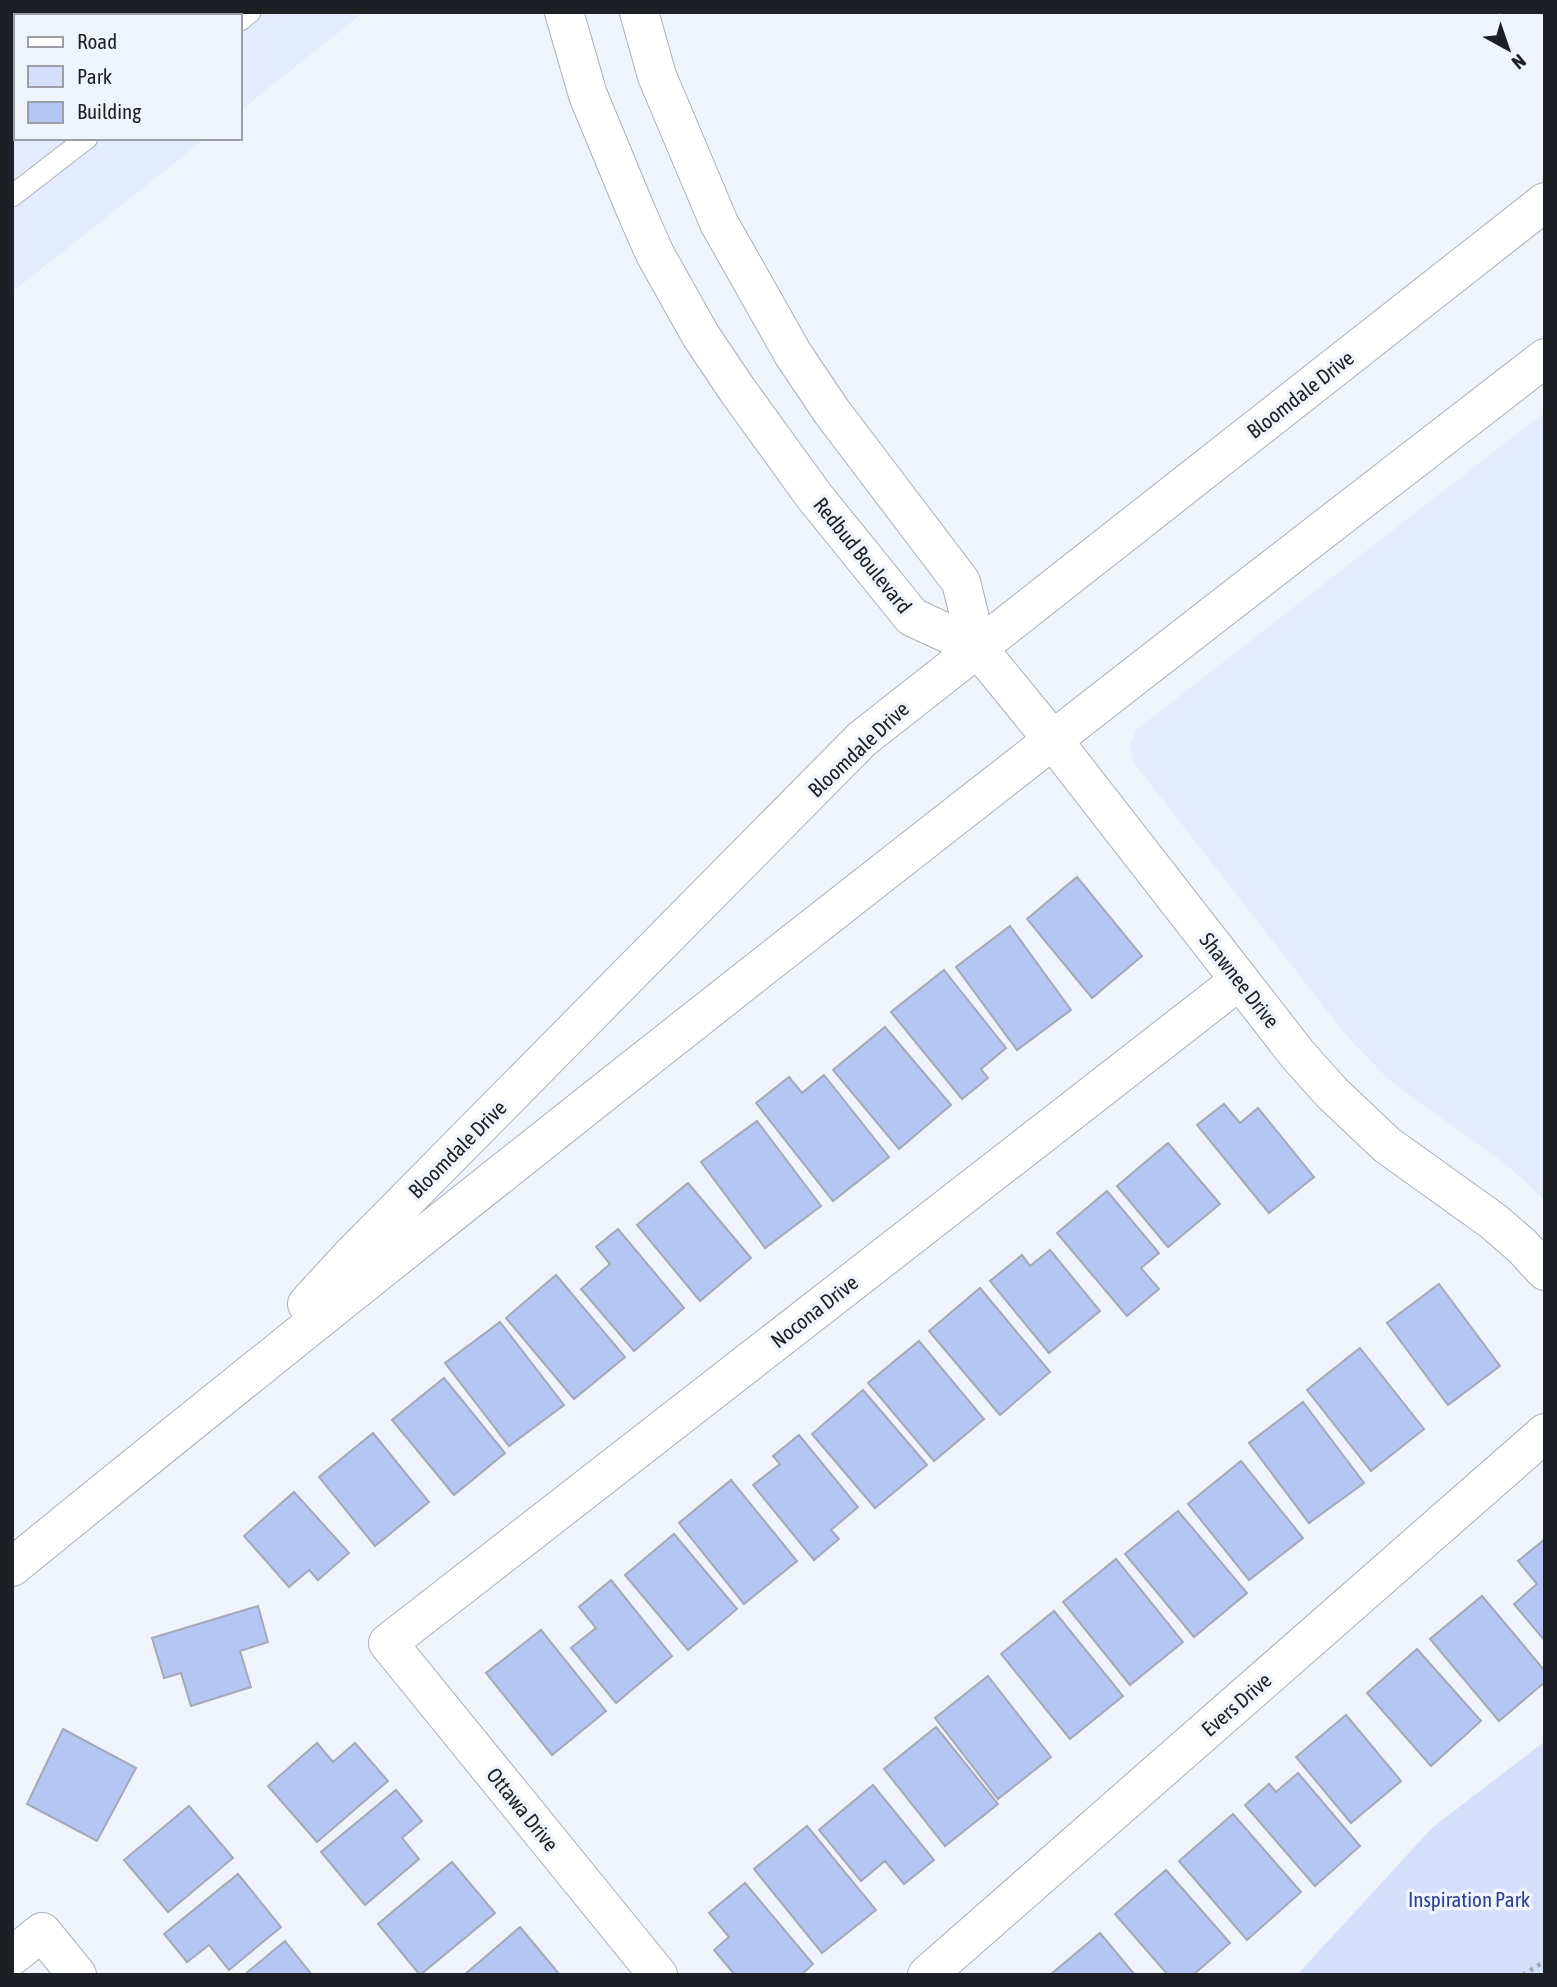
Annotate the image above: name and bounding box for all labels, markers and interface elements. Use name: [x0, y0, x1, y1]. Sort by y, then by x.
legend: [14, 14, 242, 140]
north arrow: [1473, 14, 1543, 84]
text: Road: [77, 29, 117, 53]
text: N: [1508, 50, 1530, 74]
text: Park: [77, 64, 112, 88]
text: Building: [77, 99, 141, 123]
street label: Bloomdale Drive: [1242, 345, 1358, 443]
street label: Redbud Boulevard: [809, 492, 917, 618]
street label: Bloomdale Drive: [803, 696, 913, 802]
street label: Shawnee Drive: [1195, 928, 1285, 1032]
street label: Bloomdale Drive: [403, 1095, 511, 1203]
street label: Nocona Drive: [766, 1270, 862, 1352]
street label: Evers Drive: [1196, 1667, 1276, 1741]
street label: Ottawa Drive: [482, 1763, 564, 1855]
park label: Inspiration Park: [1408, 1887, 1530, 1911]

